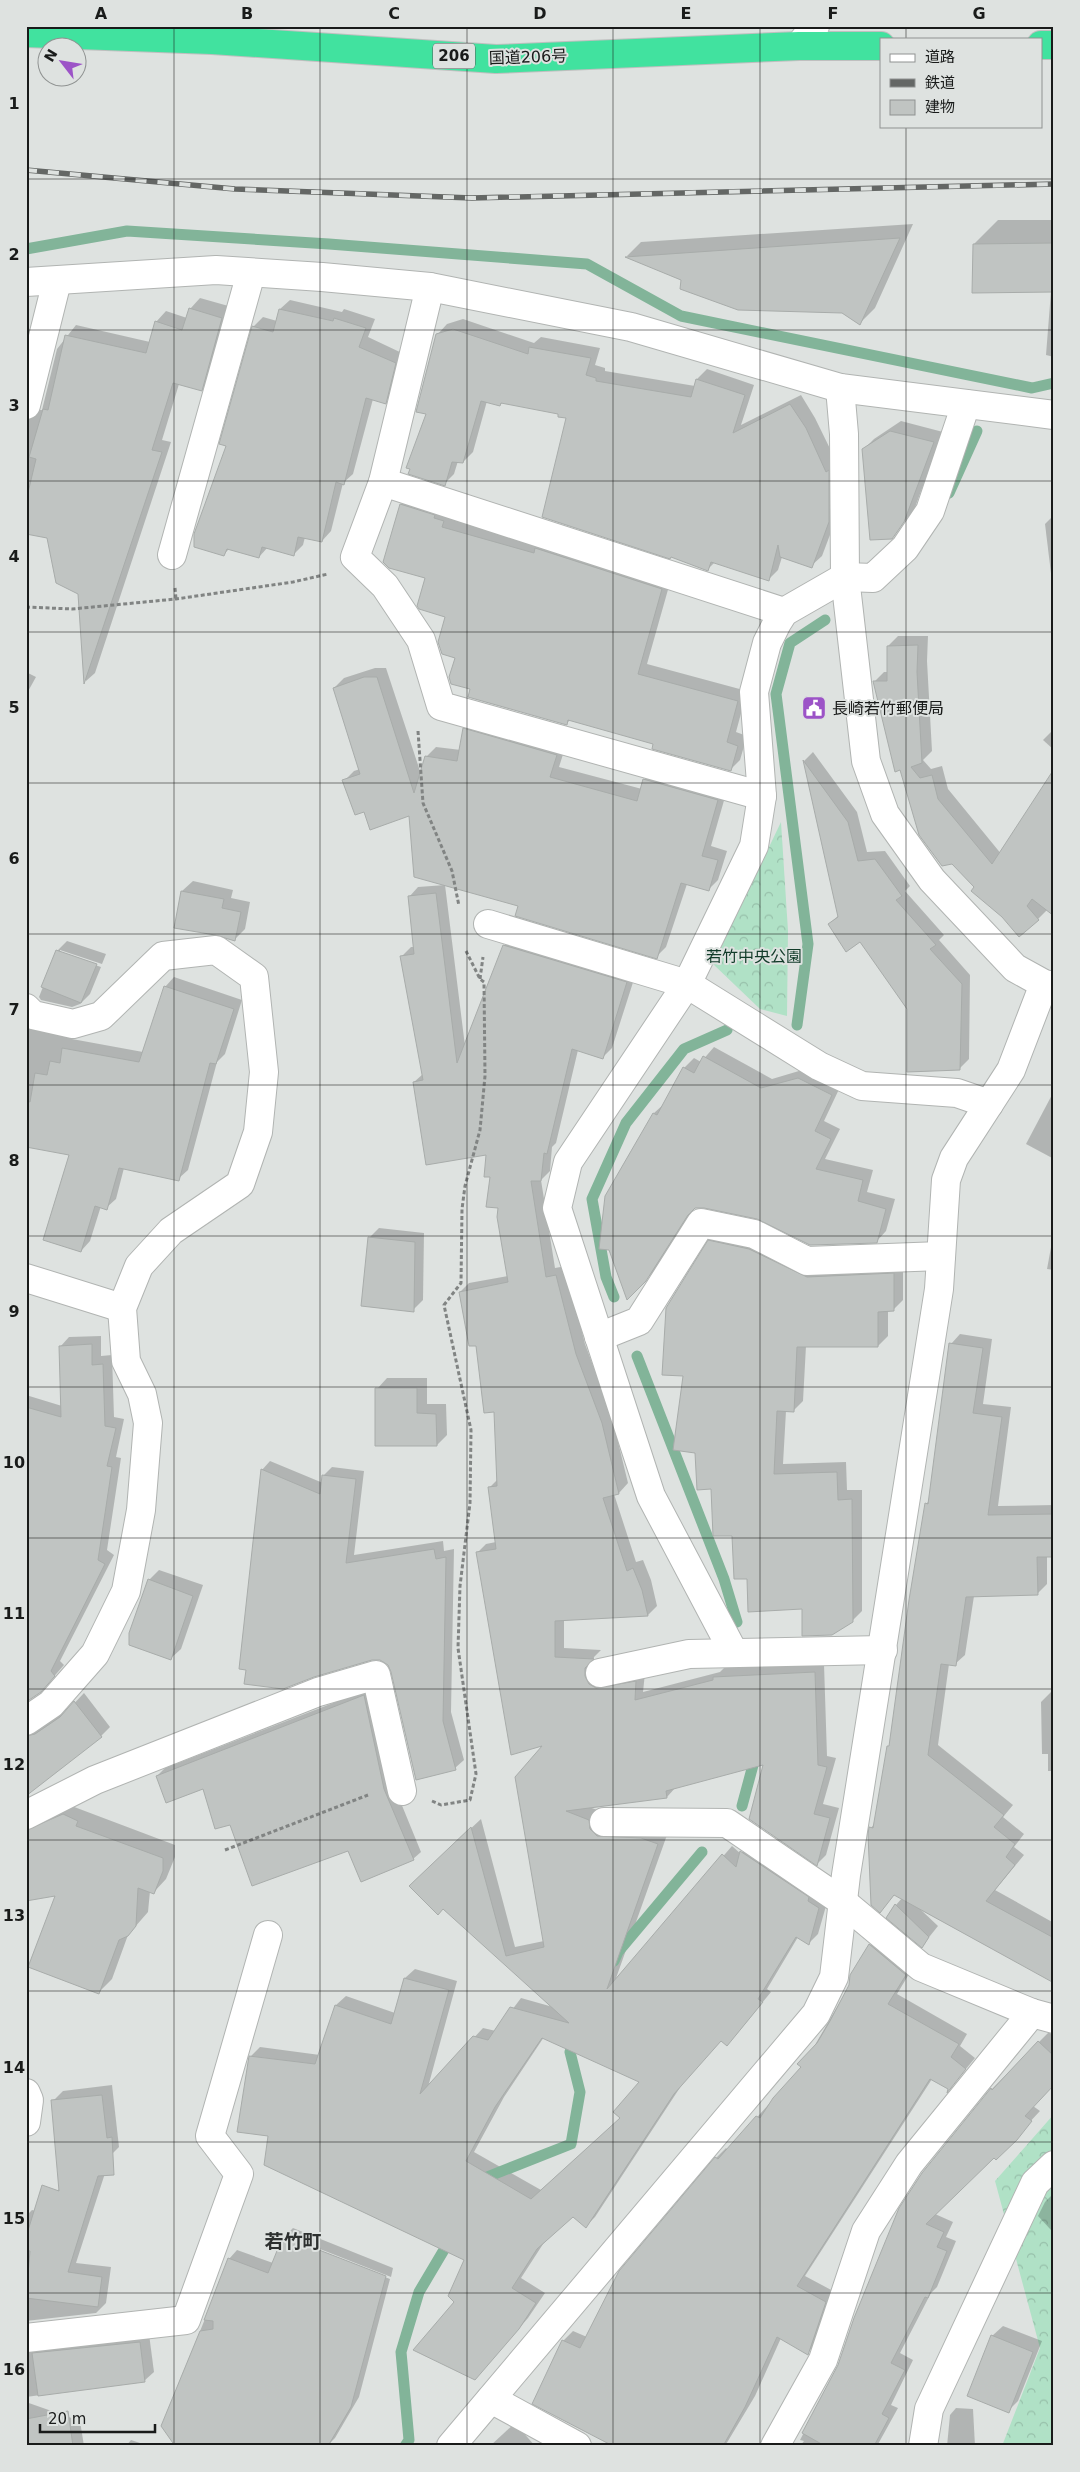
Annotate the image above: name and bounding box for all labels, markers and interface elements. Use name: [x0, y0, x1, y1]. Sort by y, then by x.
text: A: [95, 4, 108, 23]
text: B: [241, 4, 253, 23]
text: C: [388, 4, 400, 23]
text: D: [533, 4, 547, 23]
text: E: [681, 4, 691, 23]
text: F: [828, 4, 838, 23]
text: G: [972, 4, 986, 23]
north arrow: [38, 38, 88, 88]
legend: [880, 38, 1042, 128]
road number: 206: [433, 44, 475, 68]
text: N: [41, 46, 61, 64]
street label: 国道206号: [488, 46, 568, 68]
text: 道路: [925, 48, 955, 66]
text: 鉄道: [925, 74, 955, 92]
text: 1: [8, 94, 20, 113]
text: 建物: [925, 98, 955, 116]
text: 2: [8, 245, 20, 264]
text: 3: [8, 396, 20, 415]
text: 4: [8, 547, 20, 566]
public building icon: 長崎若竹郵便局: [801, 695, 827, 721]
text: 5: [8, 698, 20, 717]
place label: 長崎若竹郵便局: [832, 699, 944, 718]
text: 6: [8, 849, 20, 868]
park label: 若竹中央公園: [706, 947, 802, 966]
text: 7: [8, 1000, 20, 1019]
text: 8: [8, 1151, 20, 1170]
text: 9: [8, 1302, 20, 1321]
text: 10: [3, 1453, 25, 1472]
text: 11: [3, 1604, 25, 1623]
text: 12: [3, 1755, 25, 1774]
text: 13: [3, 1906, 25, 1925]
text: 14: [3, 2058, 25, 2077]
text: 15: [3, 2209, 25, 2228]
district label: 若竹町: [264, 2230, 322, 2252]
text: 16: [3, 2360, 25, 2379]
scale bar: [40, 2402, 155, 2434]
text: 20 m: [48, 2410, 86, 2428]

